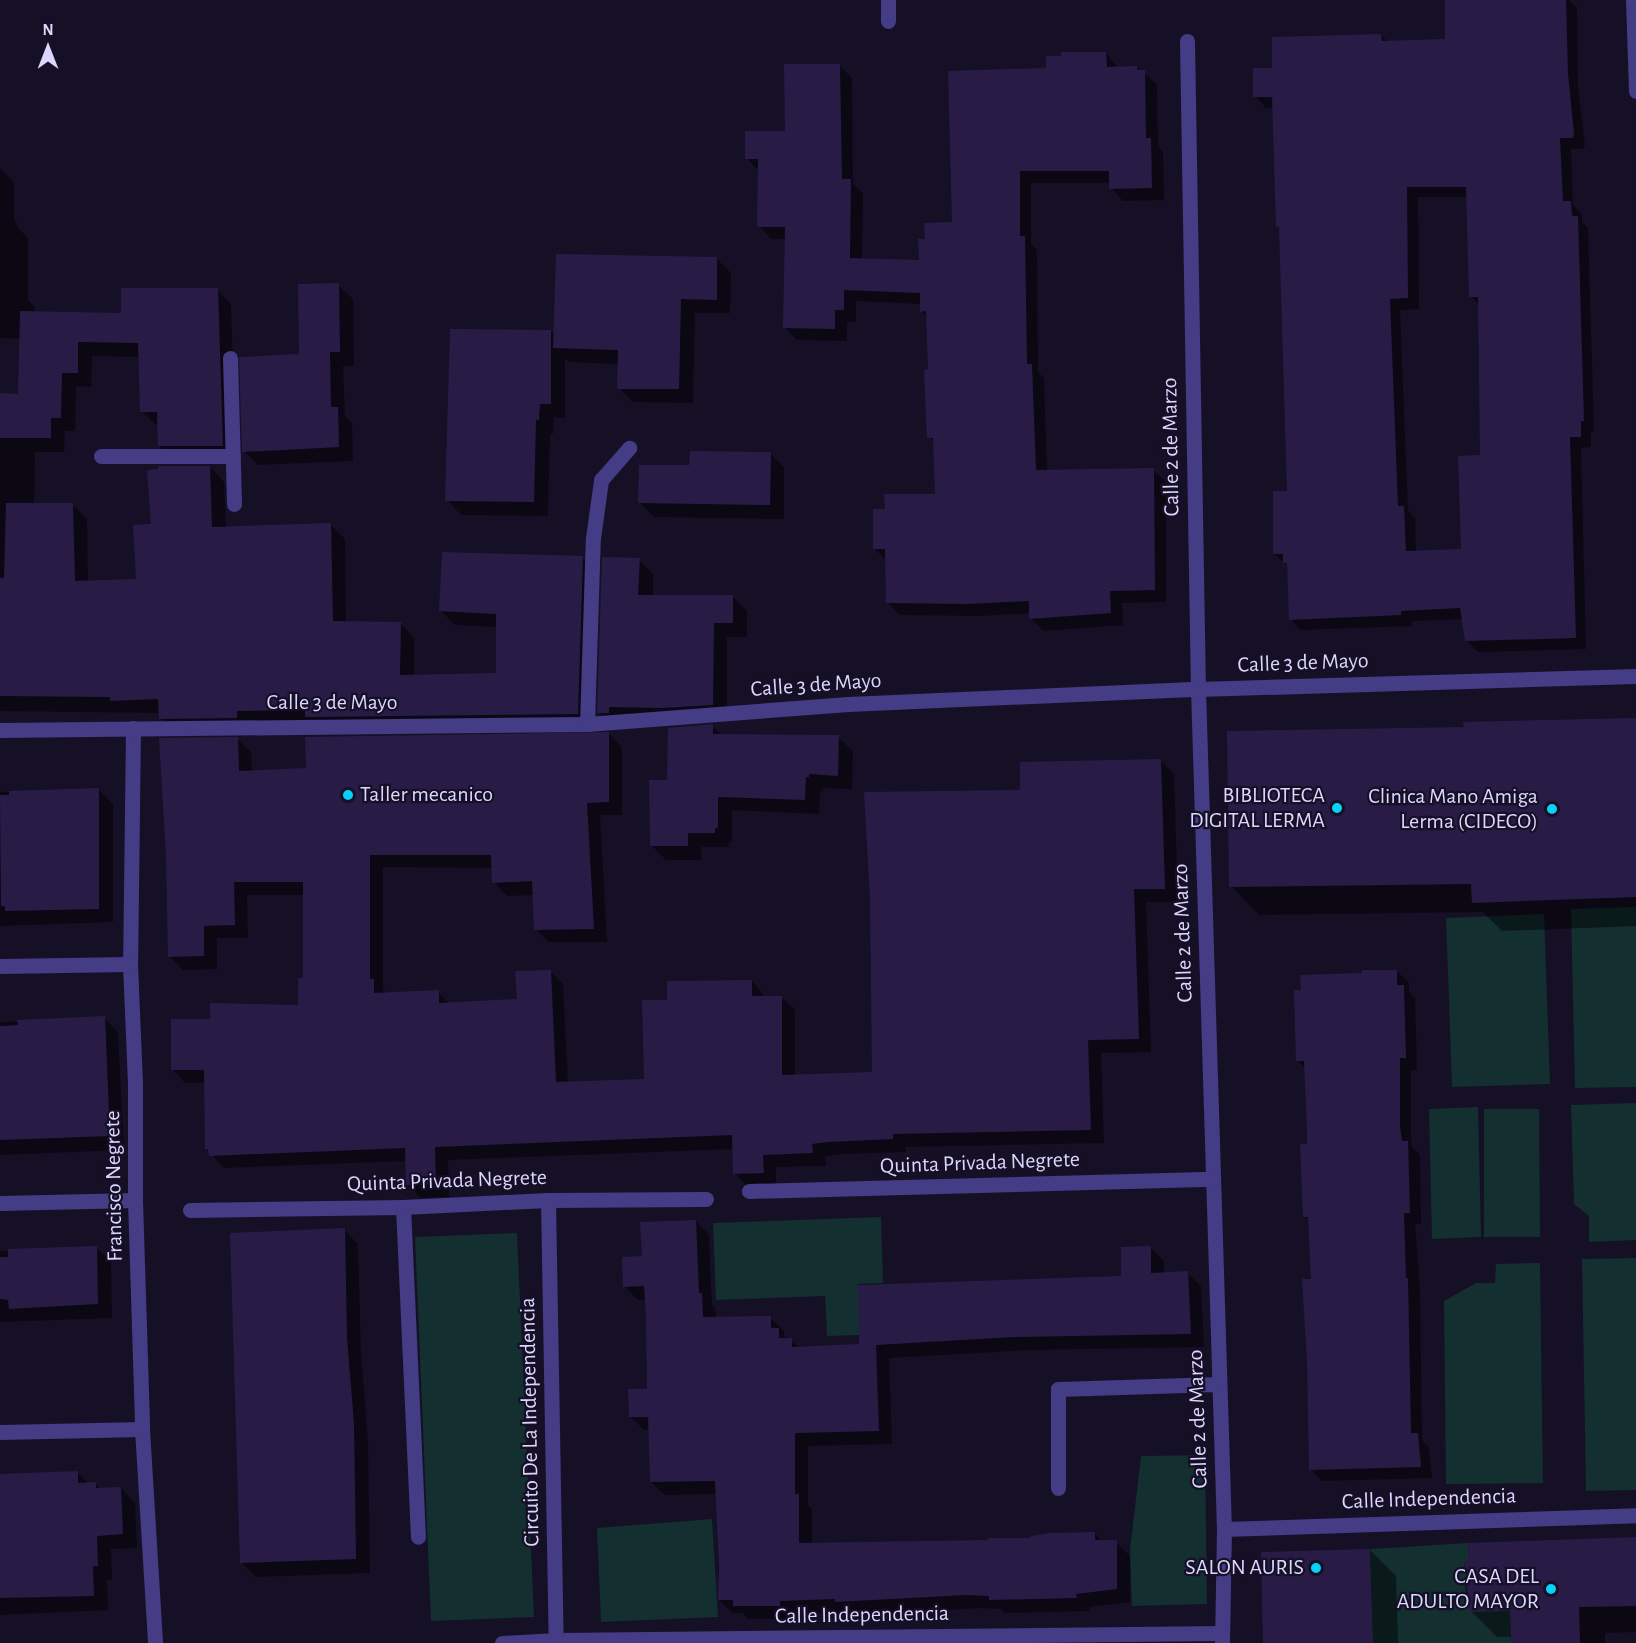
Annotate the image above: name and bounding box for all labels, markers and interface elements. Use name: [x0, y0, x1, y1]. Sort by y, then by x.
north arrow: [18, 18, 78, 78]
text: N: [42, 22, 54, 38]
street label: Calle 2 de Marzo: [1157, 377, 1185, 517]
street label: Calle 3 de Mayo: [1237, 648, 1369, 678]
street label: Calle 3 de Mayo: [750, 667, 882, 703]
street label: Calle 3 de Mayo: [266, 690, 398, 716]
place label: Taller mecanico: [360, 782, 493, 808]
place label: BIBLIOTECA DIGITAL LERMA: [1189, 782, 1325, 834]
place label: Clinica Mano Amiga Lerma (CIDECO): [1368, 783, 1538, 834]
marker: Taller mecanico: [341, 788, 355, 802]
marker: Clinica Mano Amiga Lerma (CIDECO): [1543, 800, 1561, 818]
marker: BIBLIOTECA DIGITAL LERMA: [1330, 801, 1344, 815]
street label: Calle 2 de Marzo: [1167, 863, 1199, 1003]
street label: Francisco Negrete: [99, 1110, 129, 1262]
street label: Quinta Privada Negrete: [880, 1146, 1080, 1180]
street label: Quinta Privada Negrete: [347, 1164, 547, 1198]
street label: Circuito De La Independencia: [515, 1297, 545, 1547]
street label: Calle 2 de Marzo: [1182, 1349, 1214, 1489]
street label: Calle Independencia: [1341, 1483, 1517, 1515]
place label: SALON AURIS: [1185, 1555, 1304, 1581]
marker: SALON AURIS: [1309, 1561, 1323, 1575]
place label: CASA DEL ADULTO MAYOR: [1397, 1563, 1539, 1615]
marker: CASA DEL ADULTO MAYOR: [1544, 1582, 1558, 1596]
street label: Calle Independencia: [775, 1600, 949, 1630]

